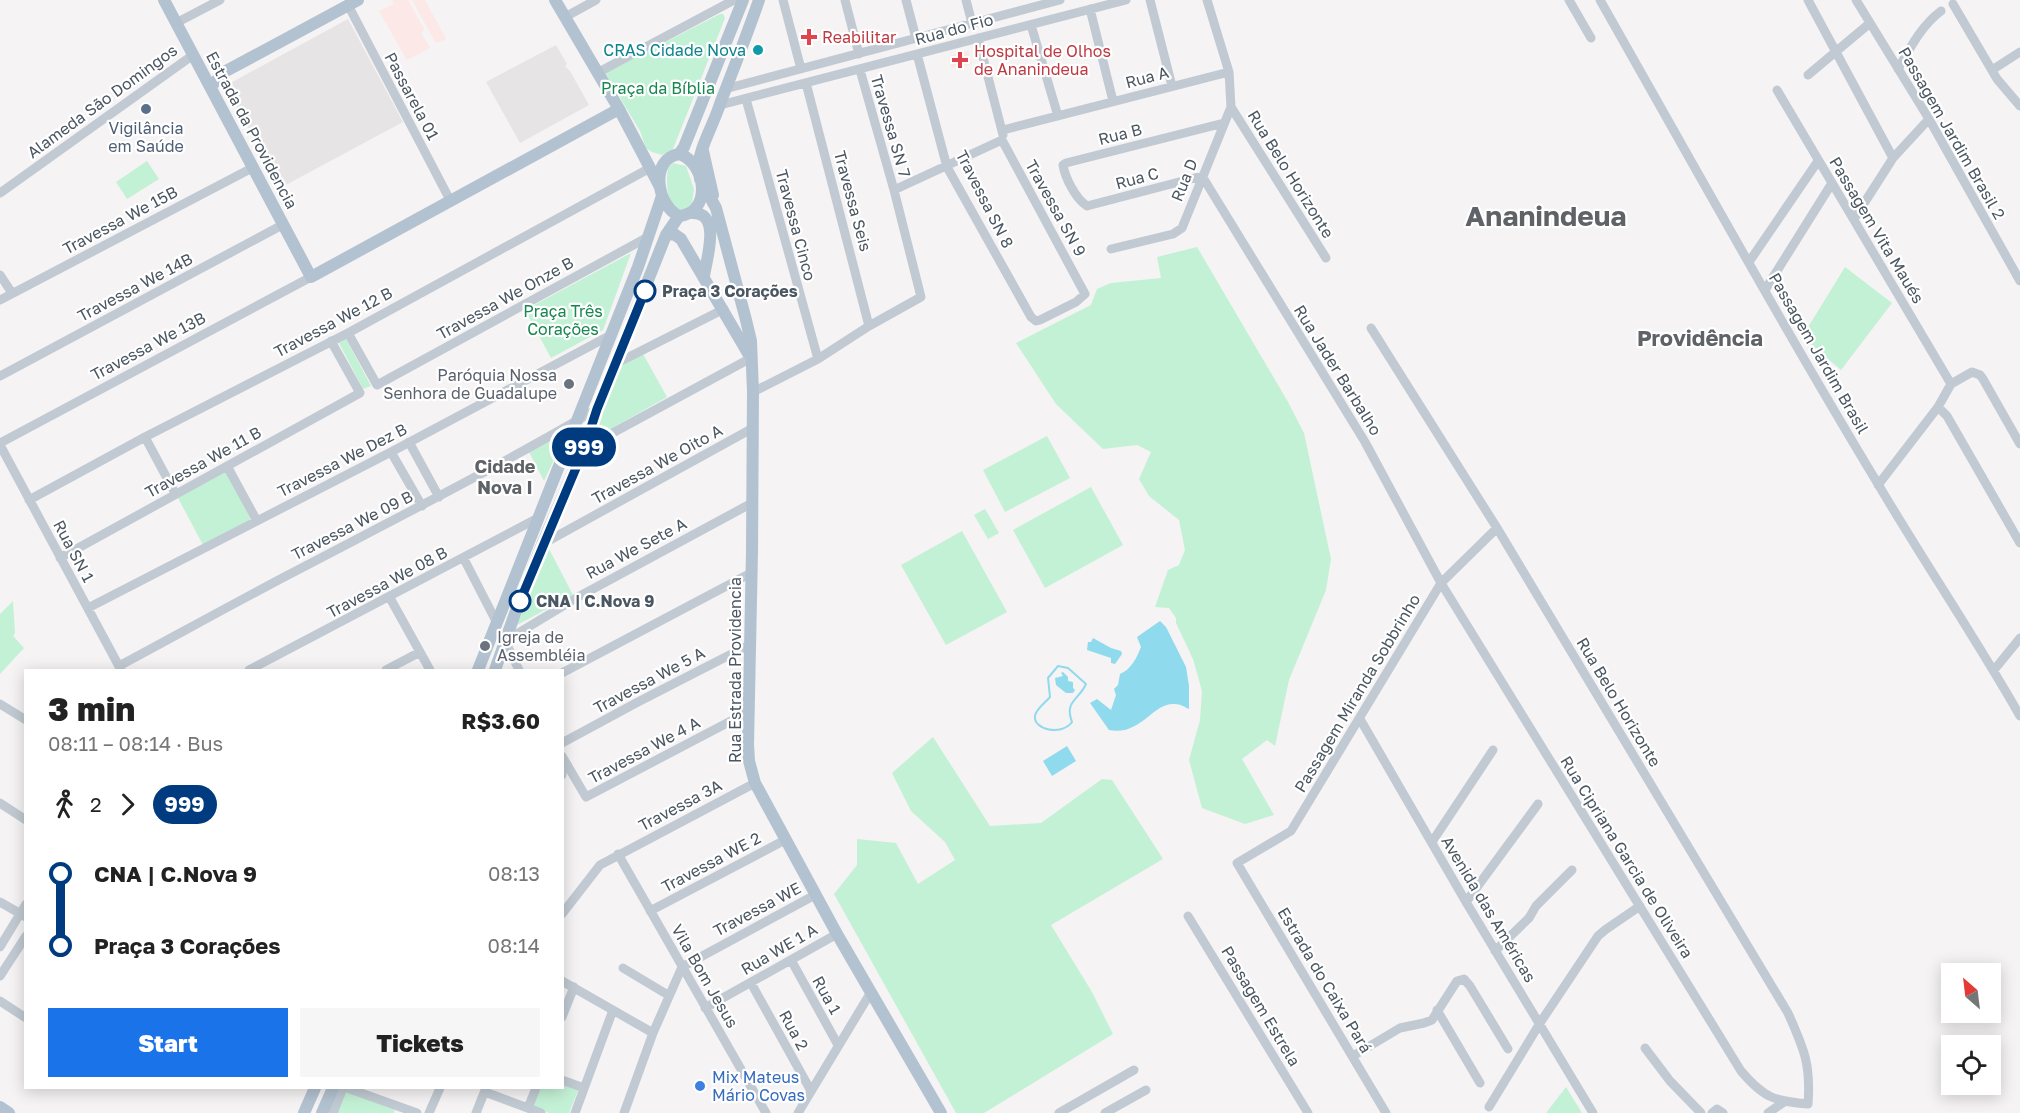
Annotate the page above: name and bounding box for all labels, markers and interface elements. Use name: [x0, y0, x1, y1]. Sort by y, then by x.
street label: Rua do Fio: [913, 9, 995, 49]
place label: Reabilitar: [822, 27, 896, 47]
marker: Reabilitar: [800, 28, 818, 46]
street label: Alameda São Domingos: [23, 40, 181, 162]
place label: CRAS Cidade Nova: [603, 40, 746, 60]
place label: Hospital de Olhos de Ananindeua: [974, 41, 1111, 79]
marker: CRAS Cidade Nova: [751, 43, 765, 57]
street label: Passagem Jardim Brasil 2: [1894, 43, 2010, 223]
street label: Estrada da Providencia: [202, 48, 302, 212]
street label: Passarela 01: [381, 49, 444, 144]
marker: Hospital de Olhos de Ananindeua: [951, 51, 969, 69]
street label: Rua A: [1123, 62, 1171, 92]
street label: Travessa SN 7: [867, 72, 915, 180]
park label: Praça da Bíblia: [601, 78, 715, 98]
marker: Vigilância em Saúde: [139, 102, 153, 116]
street label: Rua Belo Horizonte: [1244, 106, 1338, 242]
place label: Vigilância em Saúde: [108, 118, 184, 156]
street label: Rua B: [1096, 119, 1144, 149]
street label: Travessa SN 8: [952, 147, 1018, 251]
street label: Travessa Seis: [830, 148, 876, 254]
street label: Passagem Vita Maués: [1825, 153, 1929, 307]
street label: Travessa SN 9: [1021, 156, 1091, 260]
street label: Rua D: [1166, 156, 1202, 204]
street label: Rua C: [1113, 163, 1161, 193]
street label: Travessa Cinco: [772, 167, 820, 283]
street label: Travessa We 15B: [59, 181, 181, 259]
district label: Ananindeua: [1465, 199, 1627, 232]
street label: Travessa We 14B: [74, 248, 196, 326]
street label: Travessa We Onze B: [433, 252, 577, 344]
street label: Passagem Jardim Brasil: [1765, 269, 1873, 437]
marker: Praça 3 Corações: [634, 280, 656, 302]
place label: Praça 3 Corações: [662, 281, 798, 301]
street label: Travessa We 12 B: [270, 282, 396, 362]
park label: Praça Três Corações: [523, 301, 603, 339]
street label: Rua Jader Barbalho: [1290, 301, 1386, 439]
street label: Travessa We 13B: [87, 307, 209, 385]
district label: Providência: [1637, 324, 1763, 351]
place label: Paróquia Nossa Senhora de Guadalupe: [383, 365, 557, 403]
marker: Paróquia Nossa Senhora de Guadalupe: [562, 377, 576, 391]
street label: Travessa We Dez B: [274, 419, 410, 501]
street label: Travessa We Oito A: [588, 420, 726, 508]
street label: Travessa We 11 B: [142, 422, 264, 502]
line badge: 999: [550, 428, 618, 466]
text: 999: [564, 434, 604, 460]
district label: Cidade Nova I: [475, 455, 536, 498]
street label: Travessa We 09 B: [288, 486, 416, 564]
street label: Rua We Sete A: [582, 513, 690, 583]
street label: Rua SN 1: [49, 517, 99, 586]
street label: Travessa We 08 B: [323, 542, 451, 622]
street label: Rua Estrada Providencia: [725, 577, 745, 763]
marker: CNA | C.Nova 9: [509, 590, 531, 612]
street label: Passagem Miranda Sobbrinho: [1290, 590, 1424, 796]
place label: CNA | C.Nova 9: [536, 591, 654, 611]
place label: Igreja de Assembléia: [497, 627, 585, 665]
street label: Rua Belo Horizonte: [1573, 634, 1665, 770]
marker: Igreja de Assembléia: [478, 639, 492, 653]
street label: Travessa We 5 A: [590, 642, 708, 718]
text: 3 min: [48, 689, 135, 728]
text: R$3.60: [461, 707, 540, 734]
street label: Travessa We 4 A: [585, 712, 704, 788]
text: 08:11 – 08:14 · Bus: [48, 731, 223, 755]
street label: Rua Cipriana Garcia de Oliveira: [1556, 752, 1698, 962]
street label: Travessa 3A: [635, 775, 725, 835]
icon: walk: [48, 788, 81, 821]
icon: forward: [111, 788, 144, 821]
text: 999: [165, 791, 205, 817]
text: 2: [90, 792, 102, 816]
street label: Travessa WE 2: [658, 827, 764, 897]
street label: Avenida das Américas: [1437, 832, 1541, 986]
text: CNA | C.Nova 9: [94, 860, 257, 887]
text: 08:13: [488, 861, 540, 885]
street label: Travessa WE: [710, 878, 804, 940]
street label: Estrada do Caixa Pará: [1274, 904, 1376, 1056]
street label: Rua WE 1 A: [737, 919, 821, 979]
street label: Vila Bom Jesus: [667, 921, 743, 1031]
text: Praça 3 Corações: [94, 932, 281, 959]
text: 08:14: [488, 933, 540, 957]
street label: Passagem Estrela: [1217, 942, 1305, 1070]
north arrow: [1941, 963, 2001, 1023]
map controls: [1941, 963, 2001, 1095]
street label: Rua 1: [808, 972, 846, 1018]
street label: Rua 2: [775, 1007, 813, 1053]
button: Start: [48, 1008, 288, 1077]
button: Tickets: [300, 1008, 540, 1077]
button: locate: [1941, 1035, 2001, 1095]
place label: Mix Mateus Mário Covas: [712, 1067, 805, 1105]
marker: Mix Mateus Mário Covas: [693, 1079, 707, 1093]

